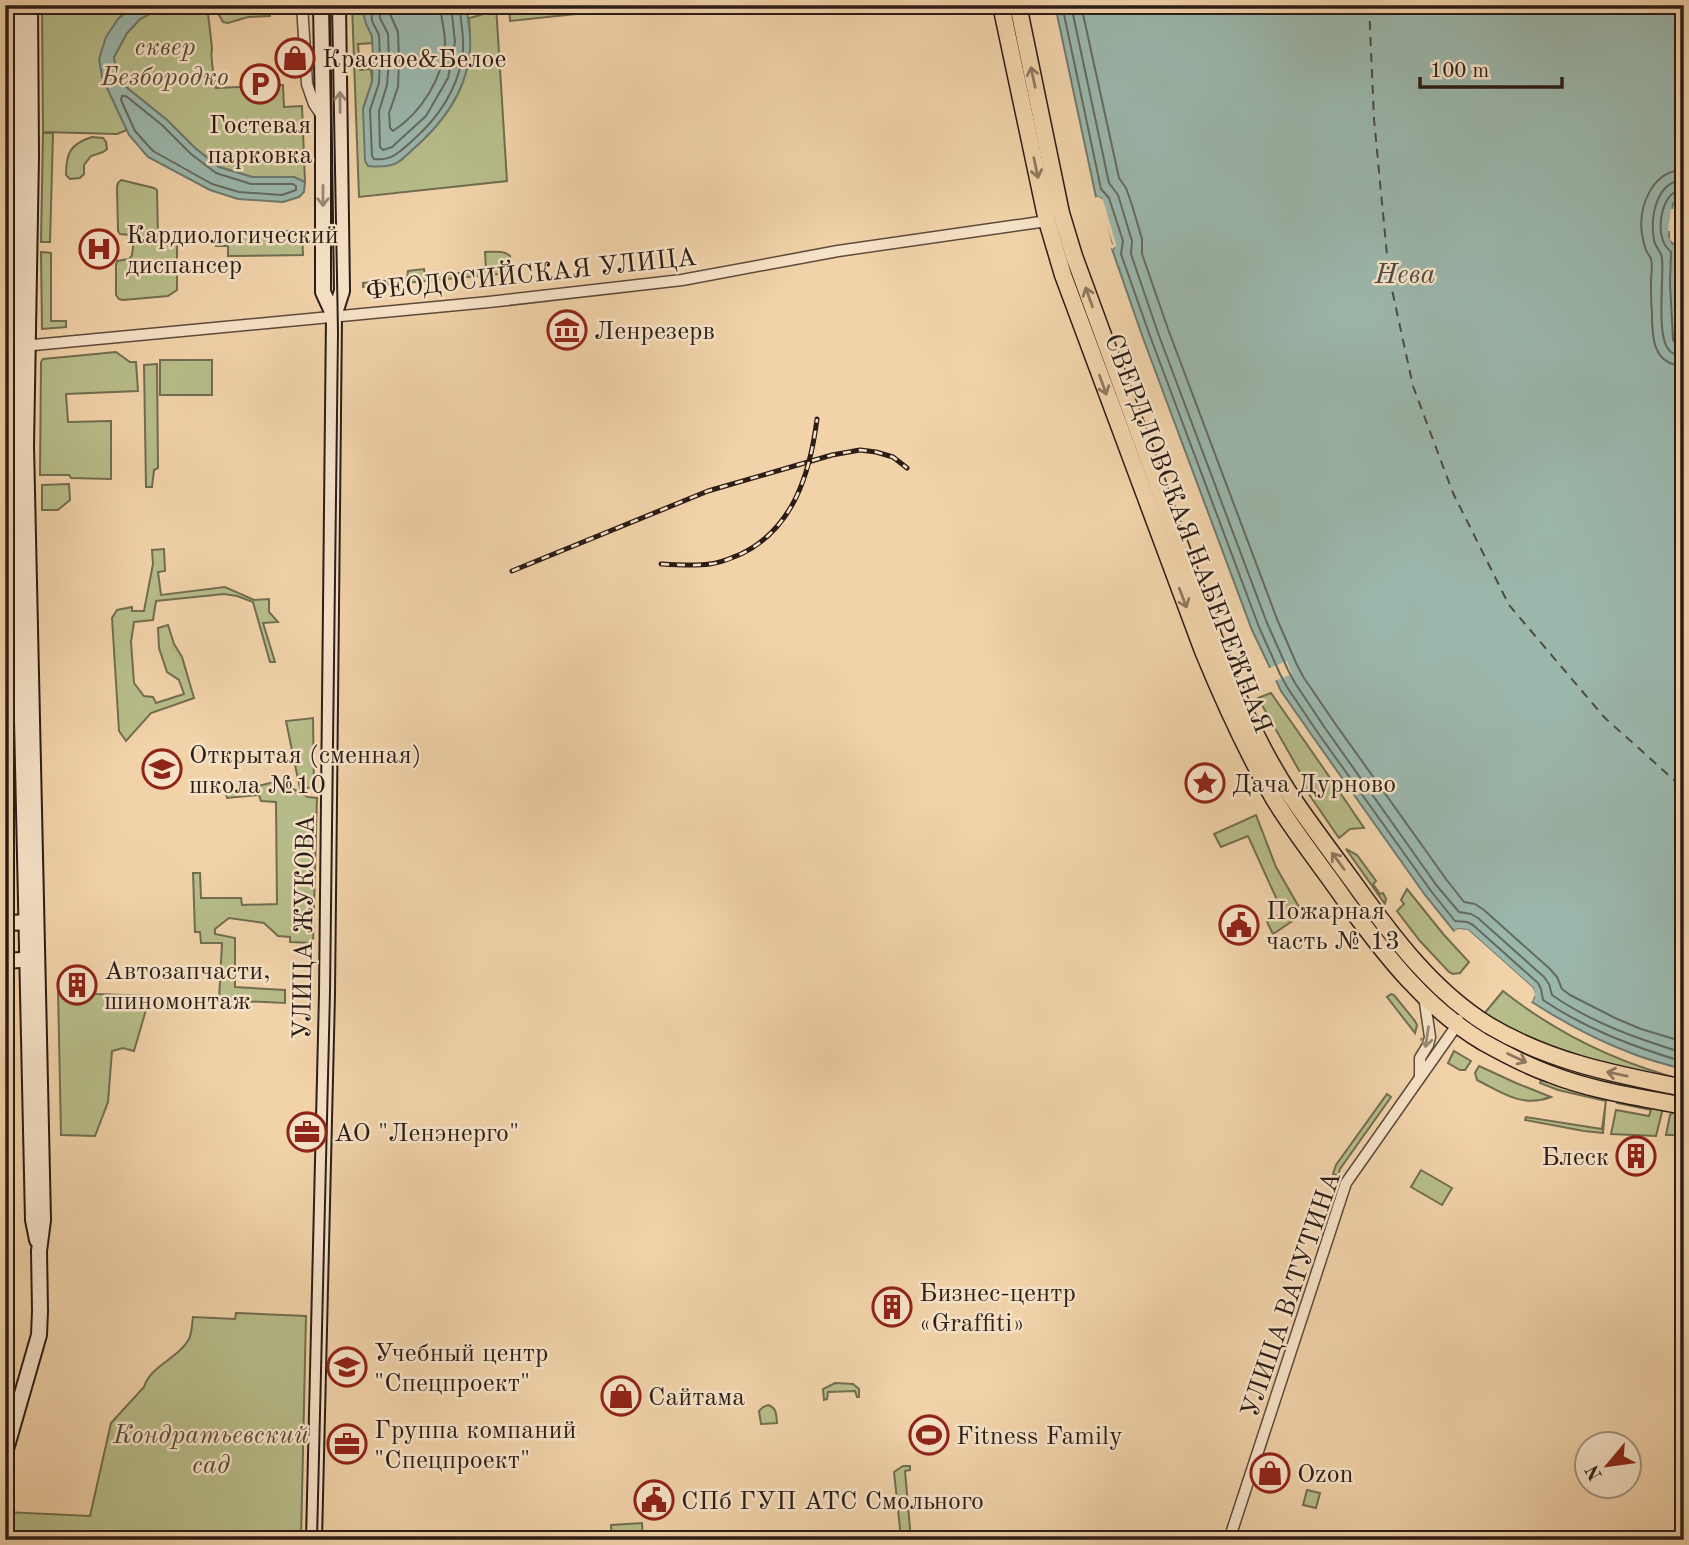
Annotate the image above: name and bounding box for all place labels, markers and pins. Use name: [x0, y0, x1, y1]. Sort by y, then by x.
shop icon: Красное&Белое: [274, 37, 316, 79]
place label: Красное&Белое: [322, 47, 506, 73]
parking icon: Гостевая парковка: [239, 63, 281, 105]
place label: Гостевая парковка: [208, 113, 313, 169]
place label: Кардиологический диспансер: [126, 223, 339, 279]
hospital icon: Кардиологический диспансер: [78, 228, 120, 270]
museum icon: Ленрезерв: [546, 309, 588, 351]
place label: Ленрезерв: [594, 319, 715, 345]
place label: Открытая (сменная) школа №10: [189, 743, 421, 799]
school or university icon: Открытая (сменная) школа №10: [141, 748, 183, 790]
place icon: Дача Дурново: [1184, 762, 1226, 804]
place label: Дача Дурново: [1232, 772, 1396, 798]
place label: Пожарная часть № 13: [1266, 899, 1400, 955]
public building icon: Пожарная часть № 13: [1218, 904, 1260, 946]
place label: Автозапчасти, шиномонтаж: [104, 959, 271, 1015]
building icon: Автозапчасти, шиномонтаж: [56, 964, 98, 1006]
office icon: АО "Ленэнерго": [286, 1111, 328, 1153]
place label: АО "Ленэнерго": [334, 1121, 519, 1147]
building icon: Блеск: [1615, 1135, 1657, 1177]
place label: Блеск: [1541, 1145, 1609, 1171]
place label: Бизнес-центр «Graffiti»: [919, 1281, 1076, 1337]
building icon: Бизнес-центр «Graffiti»: [871, 1286, 913, 1328]
place label: Учебный центр "Спецпроект": [374, 1341, 549, 1397]
school or university icon: Учебный центр "Спецпроект": [326, 1346, 368, 1388]
shop icon: Сайтама: [600, 1375, 642, 1417]
place label: Сайтама: [648, 1385, 745, 1411]
sports icon: Fitness Family: [908, 1414, 950, 1456]
place label: Группа компаний "Спецпроект": [374, 1418, 576, 1474]
office icon: Группа компаний "Спецпроект": [326, 1423, 368, 1465]
place label: Fitness Family: [956, 1424, 1123, 1450]
shop icon: Ozon: [1249, 1452, 1291, 1494]
place label: Ozon: [1297, 1462, 1354, 1488]
public building icon: СПб ГУП АТС Смольного: [633, 1479, 675, 1521]
place label: СПб ГУП АТС Смольного: [681, 1489, 984, 1515]

